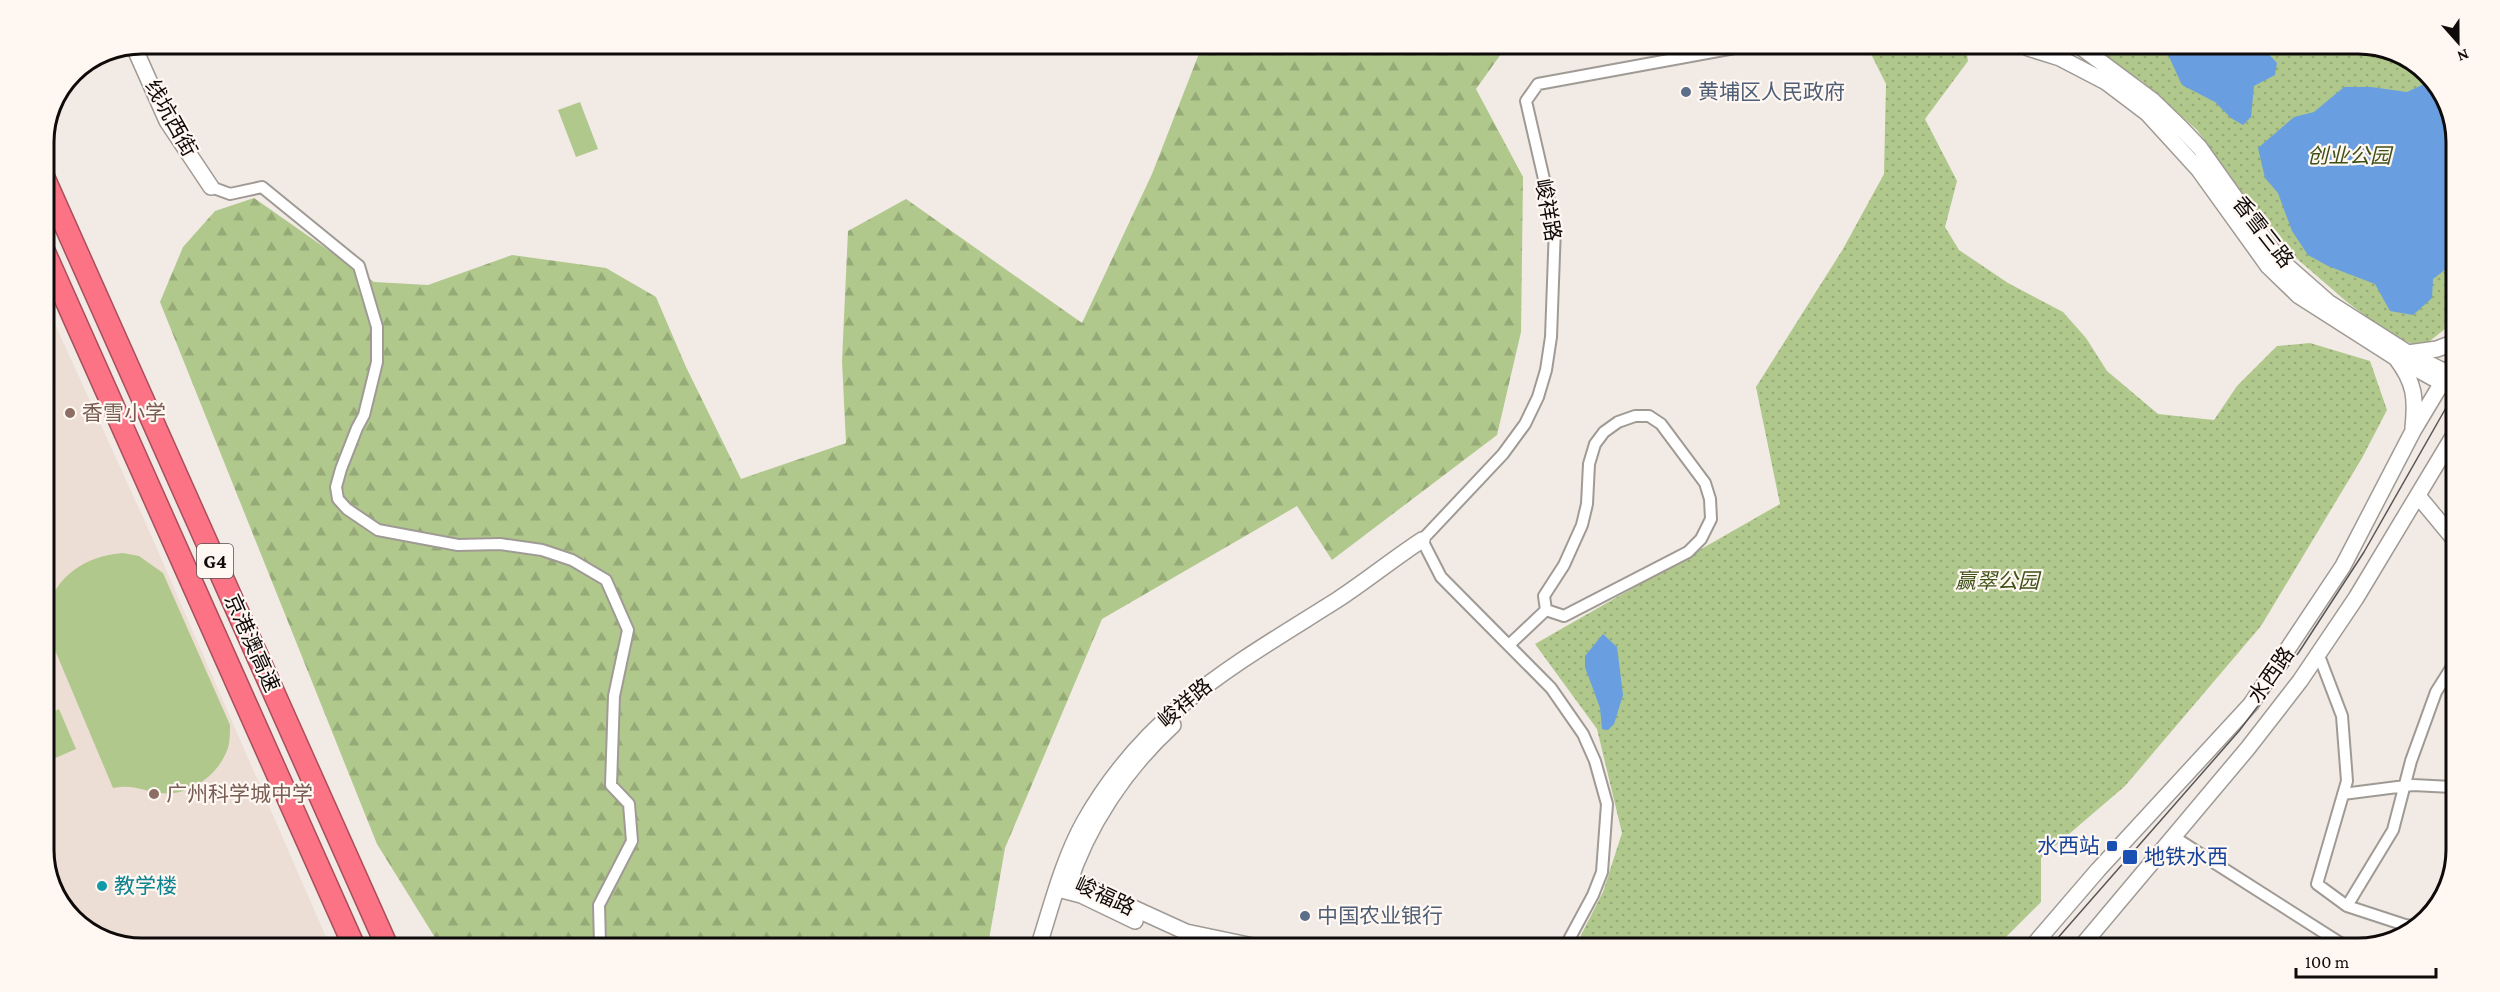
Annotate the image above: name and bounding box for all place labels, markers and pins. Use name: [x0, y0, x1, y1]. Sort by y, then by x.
place label: 黄埔区人民政府: [1698, 80, 1845, 104]
marker: 黄埔区人民政府: [1679, 85, 1693, 99]
place label: 香雪小学: [82, 401, 166, 425]
marker: 香雪小学: [63, 406, 77, 420]
place label: 广州科学城中学: [166, 782, 313, 806]
marker: 广州科学城中学: [147, 787, 161, 801]
place label: 水西站: [2037, 834, 2100, 858]
marker: 水西站: [2105, 839, 2119, 853]
place label: 地铁水西: [2144, 845, 2228, 869]
marker: 地铁水西: [2121, 848, 2139, 866]
place label: 教学楼: [114, 874, 177, 898]
marker: 教学楼: [95, 879, 109, 893]
place label: 中国农业银行: [1317, 904, 1443, 928]
marker: 中国农业银行: [1298, 909, 1312, 923]

